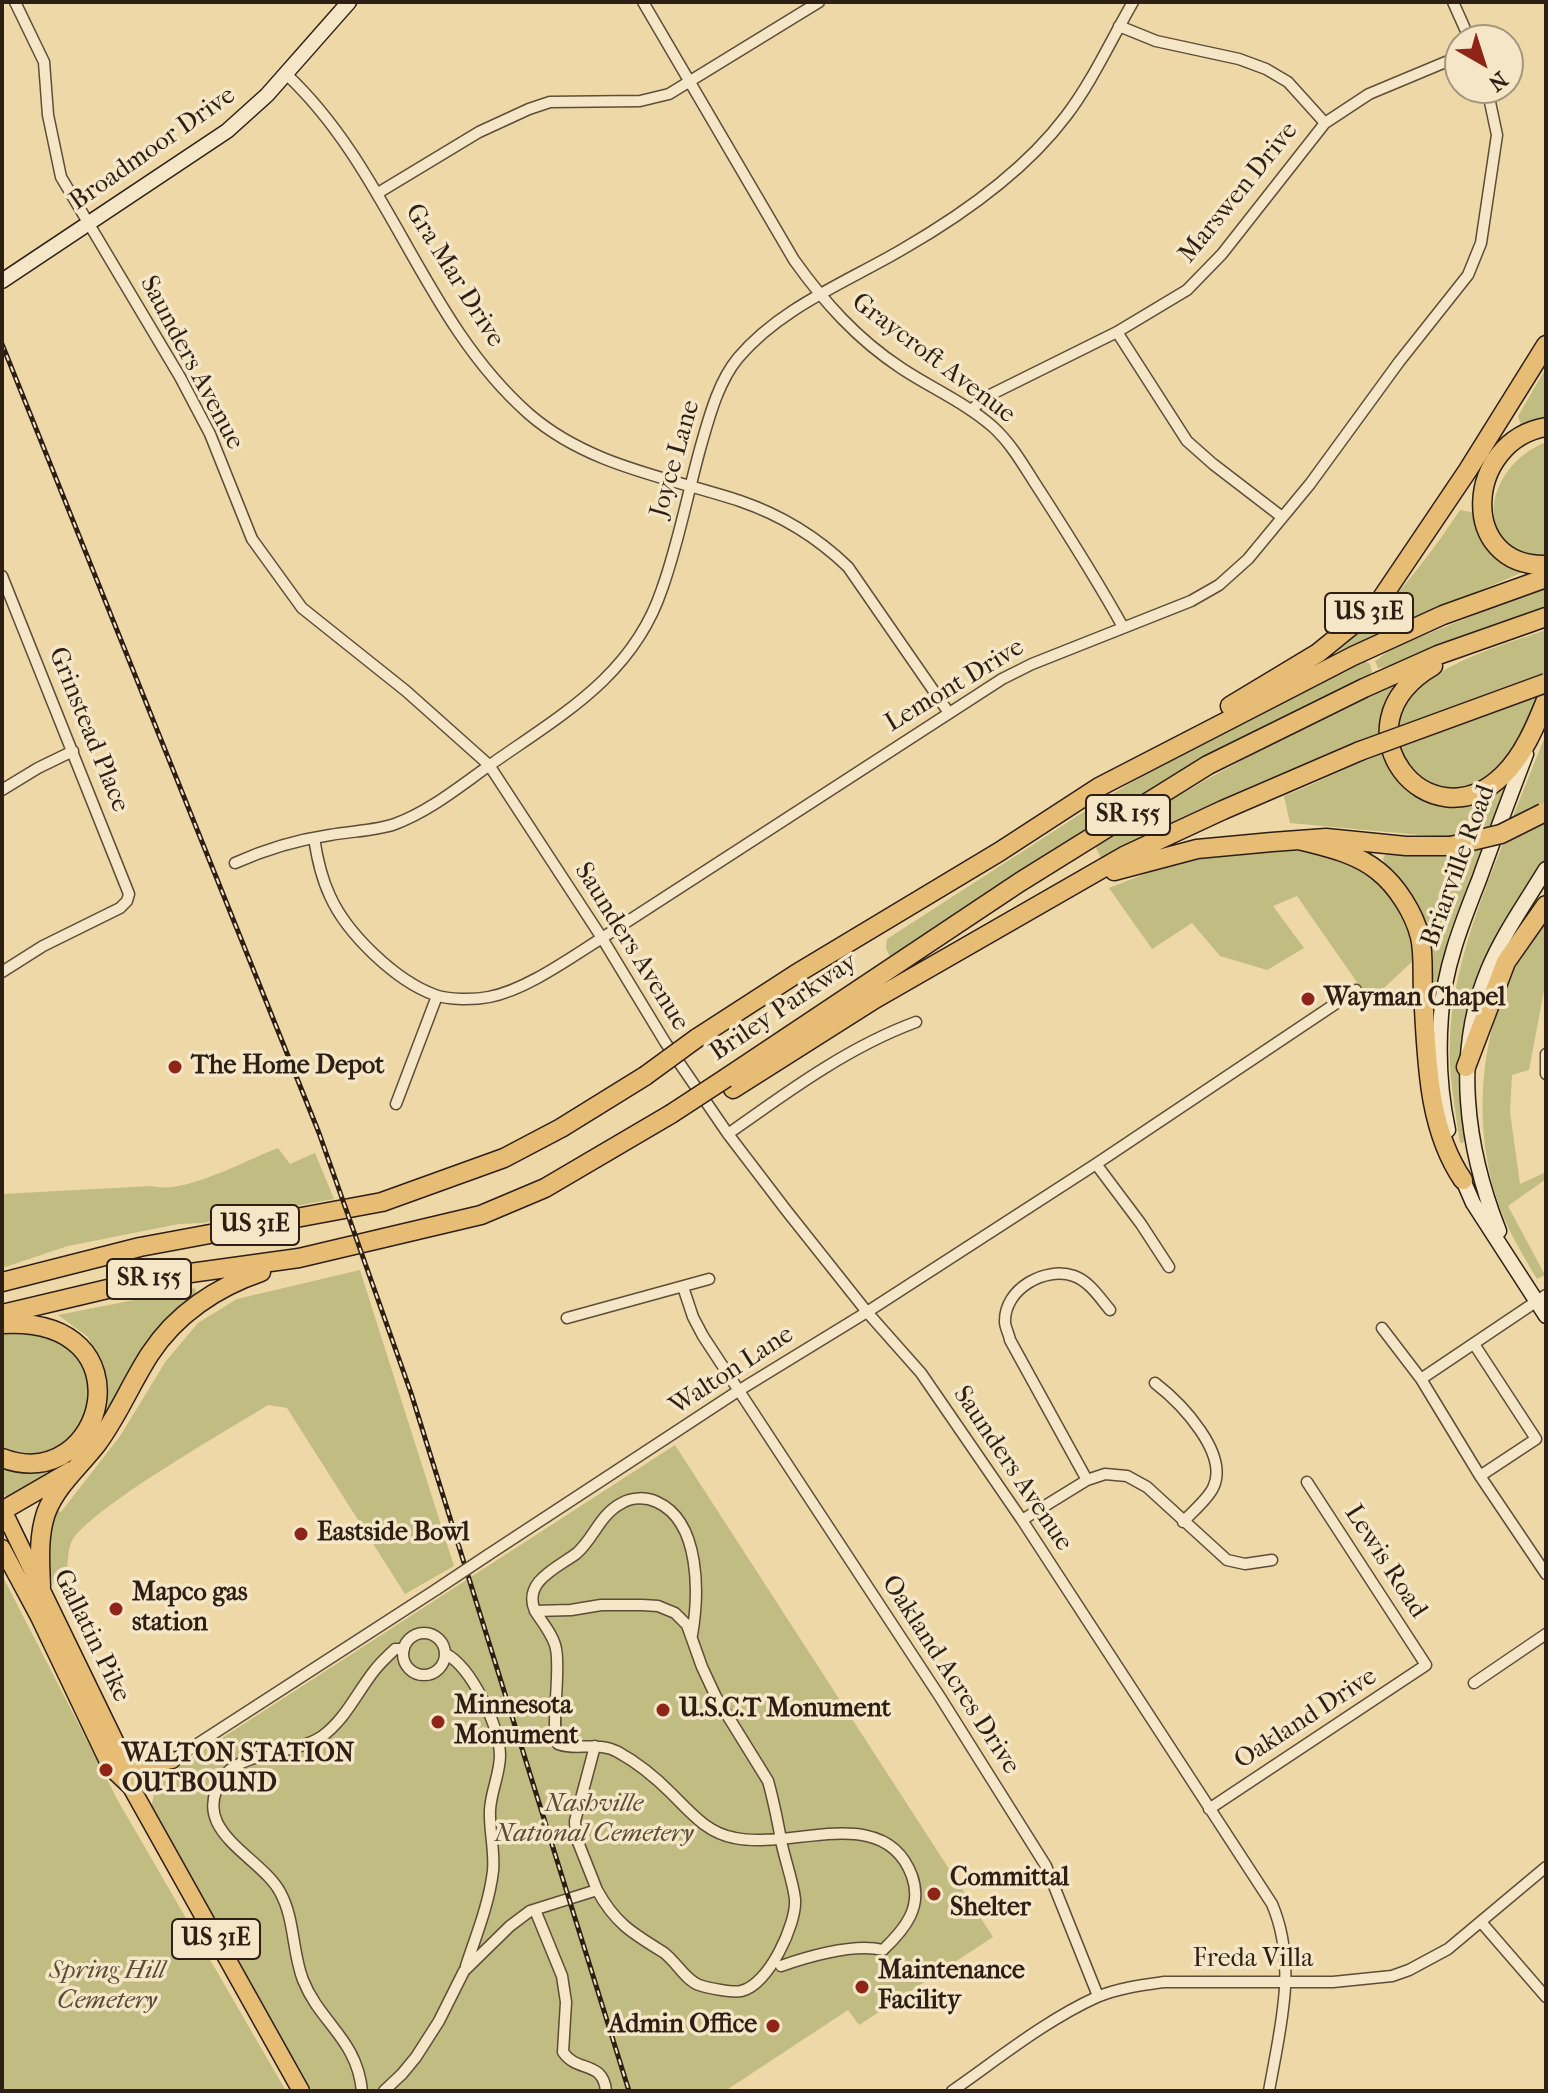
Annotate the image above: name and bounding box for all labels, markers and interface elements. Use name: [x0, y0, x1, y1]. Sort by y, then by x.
north arrow: [1444, 24, 1524, 104]
text: N: [1483, 66, 1513, 96]
street label: Broadmoor Drive: [64, 80, 242, 218]
street label: Marswen Drive: [1173, 116, 1305, 270]
street label: Gra Mar Drive: [398, 199, 510, 353]
street label: Saunders Avenue: [132, 271, 250, 455]
street label: Graycroft Avenue: [845, 287, 1021, 431]
street label: Joyce Lane: [644, 397, 708, 521]
road number: US 31E: [1325, 593, 1413, 633]
street label: Lemont Drive: [880, 632, 1030, 740]
street label: Grinstead Place: [41, 643, 135, 817]
street label: Briarville Road: [1415, 781, 1503, 951]
road number: SR 155: [1086, 795, 1170, 835]
street label: Saunders Avenue: [567, 857, 695, 1037]
street label: Briley Parkway: [704, 947, 864, 1069]
place label: Wayman Chapel: [1324, 983, 1506, 1015]
marker: Wayman Chapel: [1299, 990, 1317, 1008]
place label: The Home Depot: [191, 1051, 384, 1083]
marker: The Home Depot: [166, 1058, 184, 1076]
road number: US 31E: [211, 1205, 299, 1245]
road number: SR 155: [107, 1259, 191, 1299]
street label: Walton Lane: [664, 1319, 800, 1423]
street label: Saunders Avenue: [945, 1381, 1079, 1557]
street label: Lewis Road: [1337, 1500, 1433, 1624]
place label: Eastside Bowl: [317, 1518, 469, 1550]
marker: Eastside Bowl: [292, 1525, 310, 1543]
street label: Gallatin Pike: [45, 1565, 137, 1707]
street label: Oakland Acres Drive: [874, 1570, 1026, 1780]
place label: Mapco gas station: [132, 1578, 248, 1640]
marker: Mapco gas station: [107, 1600, 125, 1618]
street label: Oakland Drive: [1229, 1661, 1383, 1777]
place label: Minnesota Monument: [454, 1691, 579, 1752]
place label: U.S.C.T Monument: [679, 1694, 891, 1726]
marker: U.S.C.T Monument: [654, 1701, 672, 1719]
marker: Minnesota Monument: [429, 1713, 447, 1731]
place label: WALTON STATION OUTBOUND: [122, 1739, 354, 1800]
marker: WALTON STATION OUTBOUND: [97, 1761, 115, 1779]
park label: Nashville National Cemetery: [495, 1789, 693, 1850]
place label: Committal Shelter: [950, 1863, 1069, 1924]
marker: Committal Shelter: [925, 1885, 943, 1903]
road number: US 31E: [172, 1919, 260, 1959]
street label: Freda Villa: [1193, 1944, 1313, 1976]
park label: Spring Hill Cemetery: [49, 1956, 165, 2018]
place label: Maintenance Facility: [878, 1956, 1025, 2018]
marker: Maintenance Facility: [853, 1978, 871, 1996]
place label: Admin Office: [608, 2010, 757, 2042]
marker: Admin Office: [764, 2017, 782, 2035]

